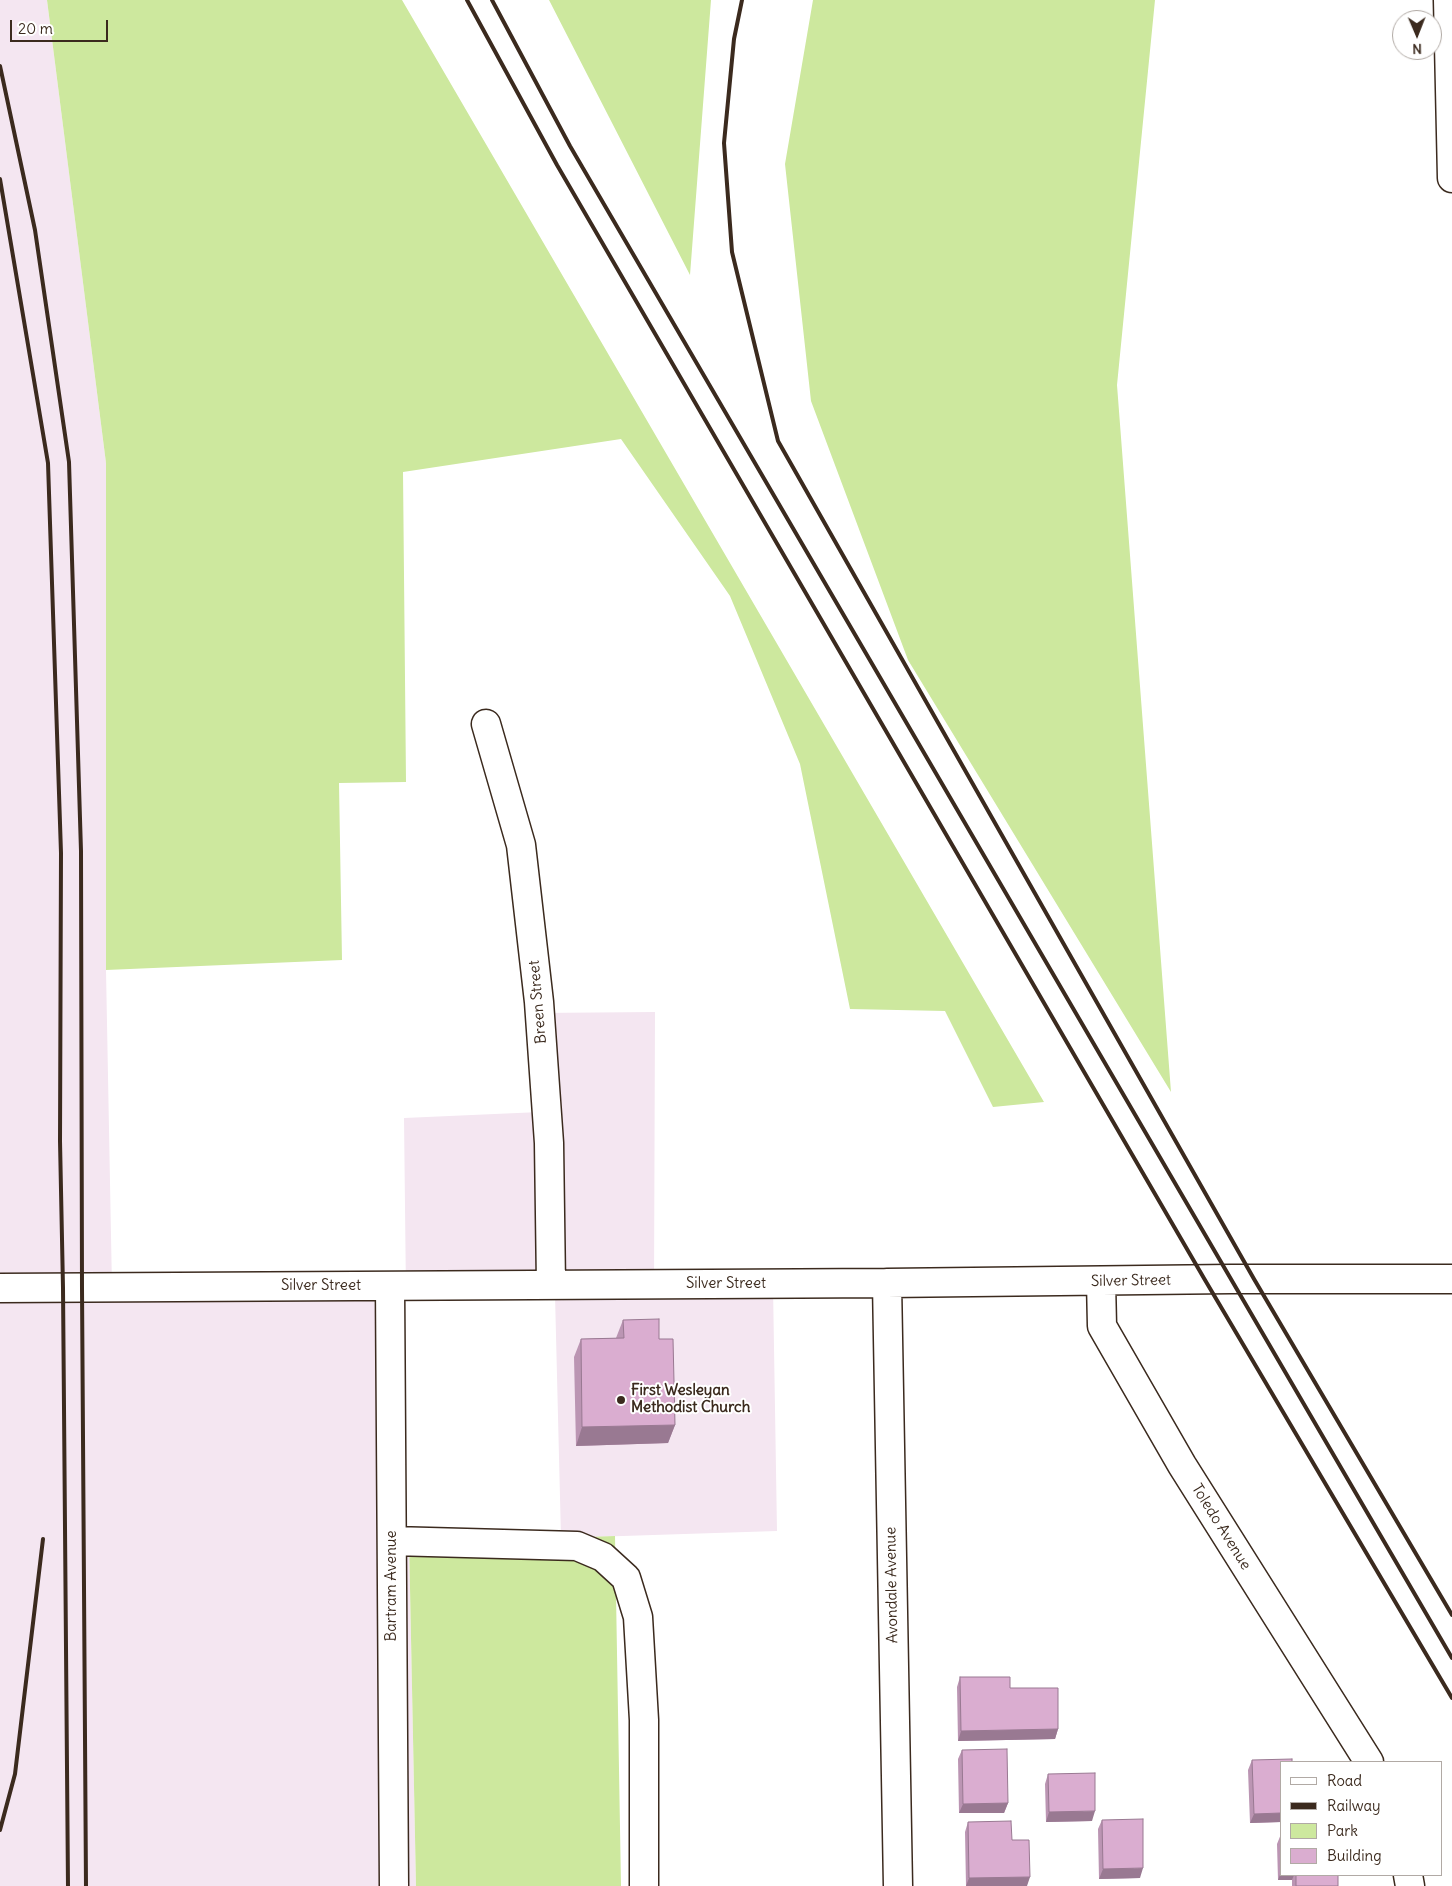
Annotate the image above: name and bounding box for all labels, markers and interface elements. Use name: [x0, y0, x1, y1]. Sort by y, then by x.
scale bar: [12, 10, 110, 42]
north arrow: [1392, 10, 1442, 60]
text: 20 m: [18, 19, 53, 38]
text: N: [1412, 40, 1422, 58]
street label: Breen Street: [525, 959, 551, 1045]
street label: Silver Street: [1091, 1271, 1171, 1291]
street label: Silver Street: [686, 1275, 766, 1293]
street label: Silver Street: [281, 1277, 361, 1295]
place label: First Wesleyan Methodist Church: [631, 1382, 750, 1417]
marker: First Wesleyan Methodist Church: [615, 1394, 627, 1406]
street label: Toledo Avenue: [1187, 1481, 1255, 1573]
street label: Avondale Avenue: [882, 1527, 902, 1643]
street label: Bartram Avenue: [383, 1530, 401, 1642]
legend: [1280, 1761, 1442, 1876]
text: Road: [1327, 1771, 1362, 1790]
text: Railway: [1327, 1796, 1381, 1815]
text: Park: [1327, 1821, 1358, 1840]
text: Building: [1327, 1846, 1382, 1865]

